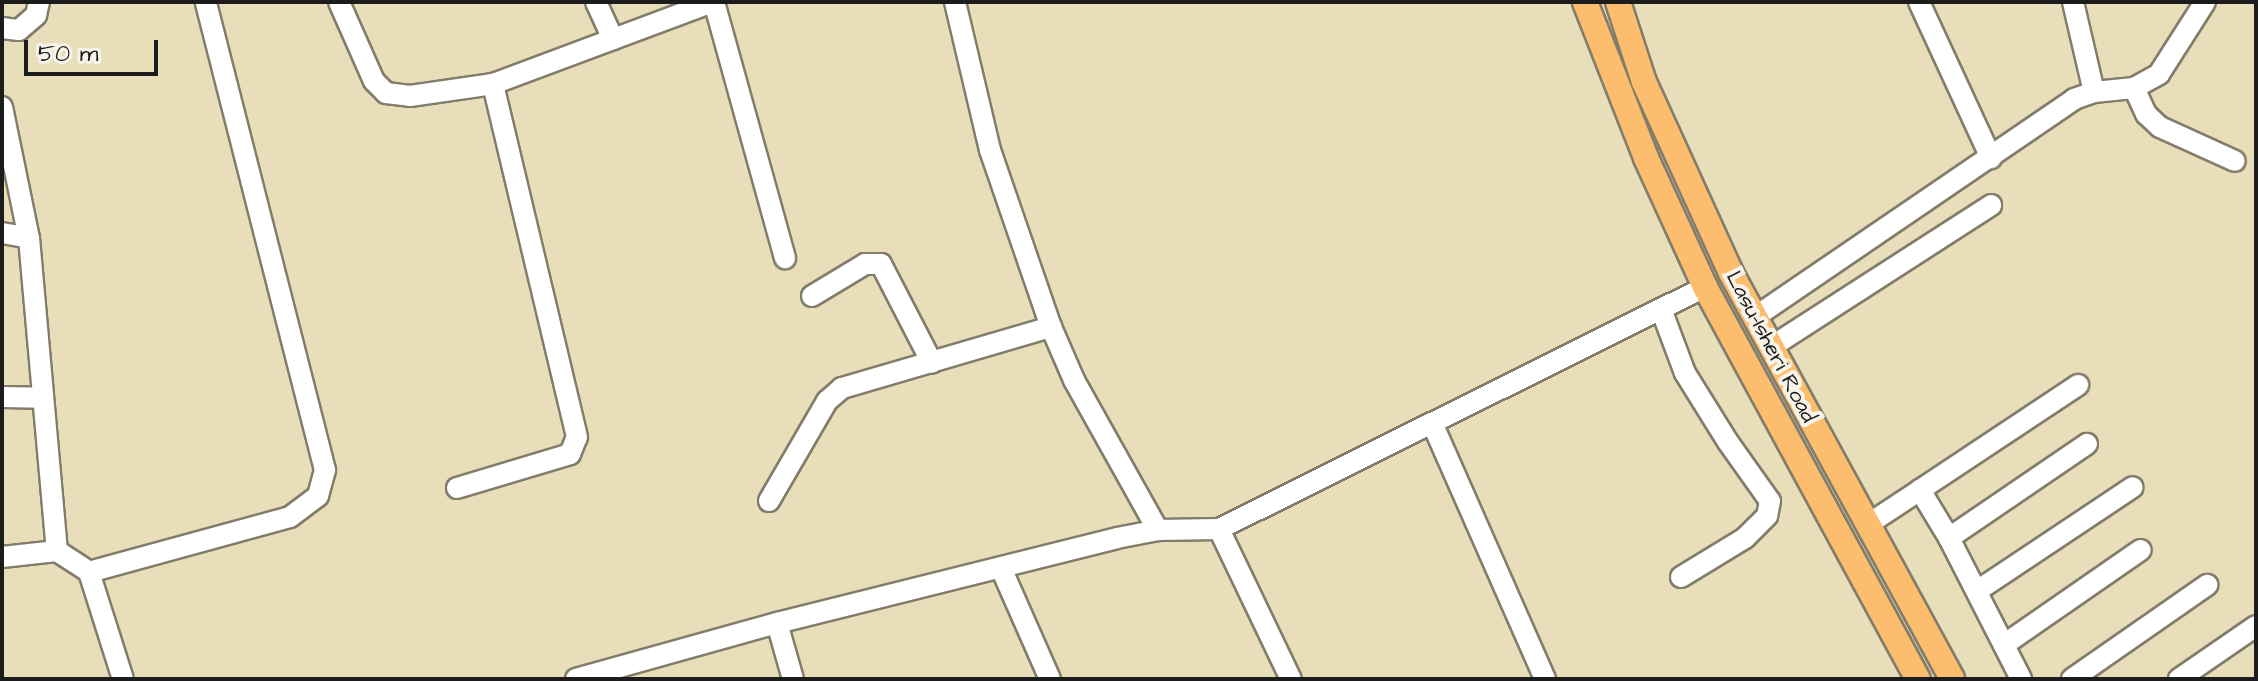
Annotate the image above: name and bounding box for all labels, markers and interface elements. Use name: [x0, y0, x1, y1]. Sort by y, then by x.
scale bar: [28, 24, 162, 74]
text: 50 m: [38, 37, 98, 71]
street label: Lasu-Isheri Road: [1720, 267, 1822, 427]

